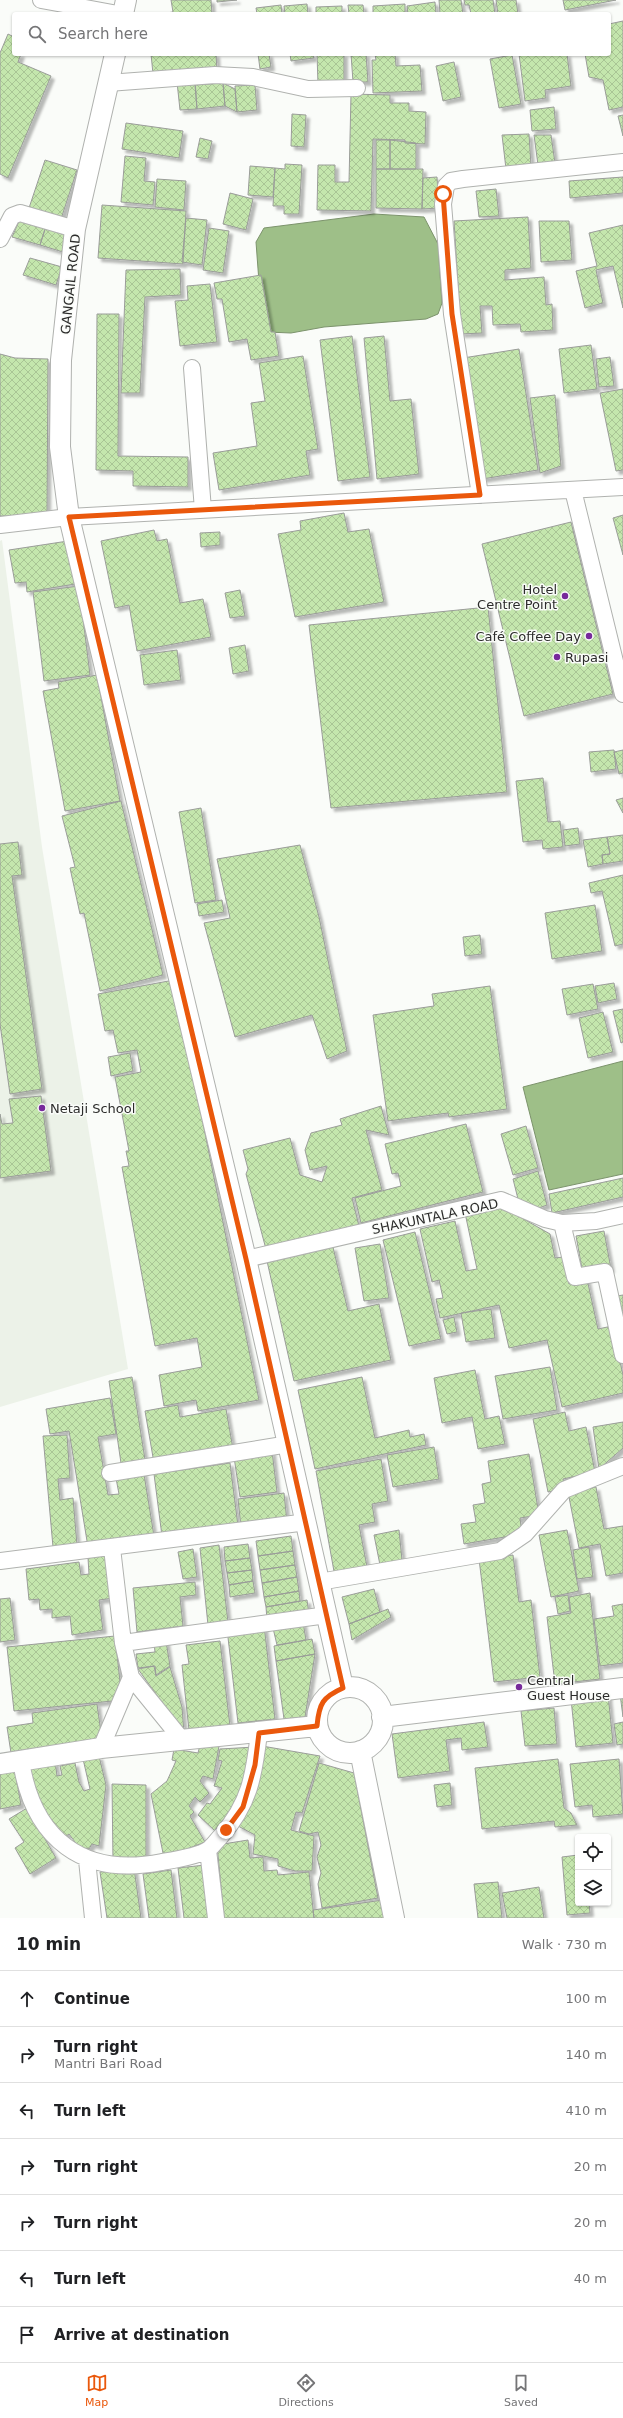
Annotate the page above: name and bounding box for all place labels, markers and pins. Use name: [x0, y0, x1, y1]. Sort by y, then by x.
place label: Hotel Centre Point: [477, 582, 557, 612]
marker: Hotel Centre Point: [560, 591, 570, 601]
place label: Café Coffee Day: [475, 629, 581, 644]
marker: Café Coffee Day: [584, 631, 594, 641]
place label: Rupasi: [565, 650, 608, 665]
marker: Rupasi: [552, 652, 562, 662]
place label: Netaji School: [50, 1101, 135, 1116]
marker: Netaji School: [37, 1103, 47, 1113]
place label: Central Guest House: [527, 1673, 610, 1703]
marker: Central Guest House: [514, 1682, 524, 1692]

